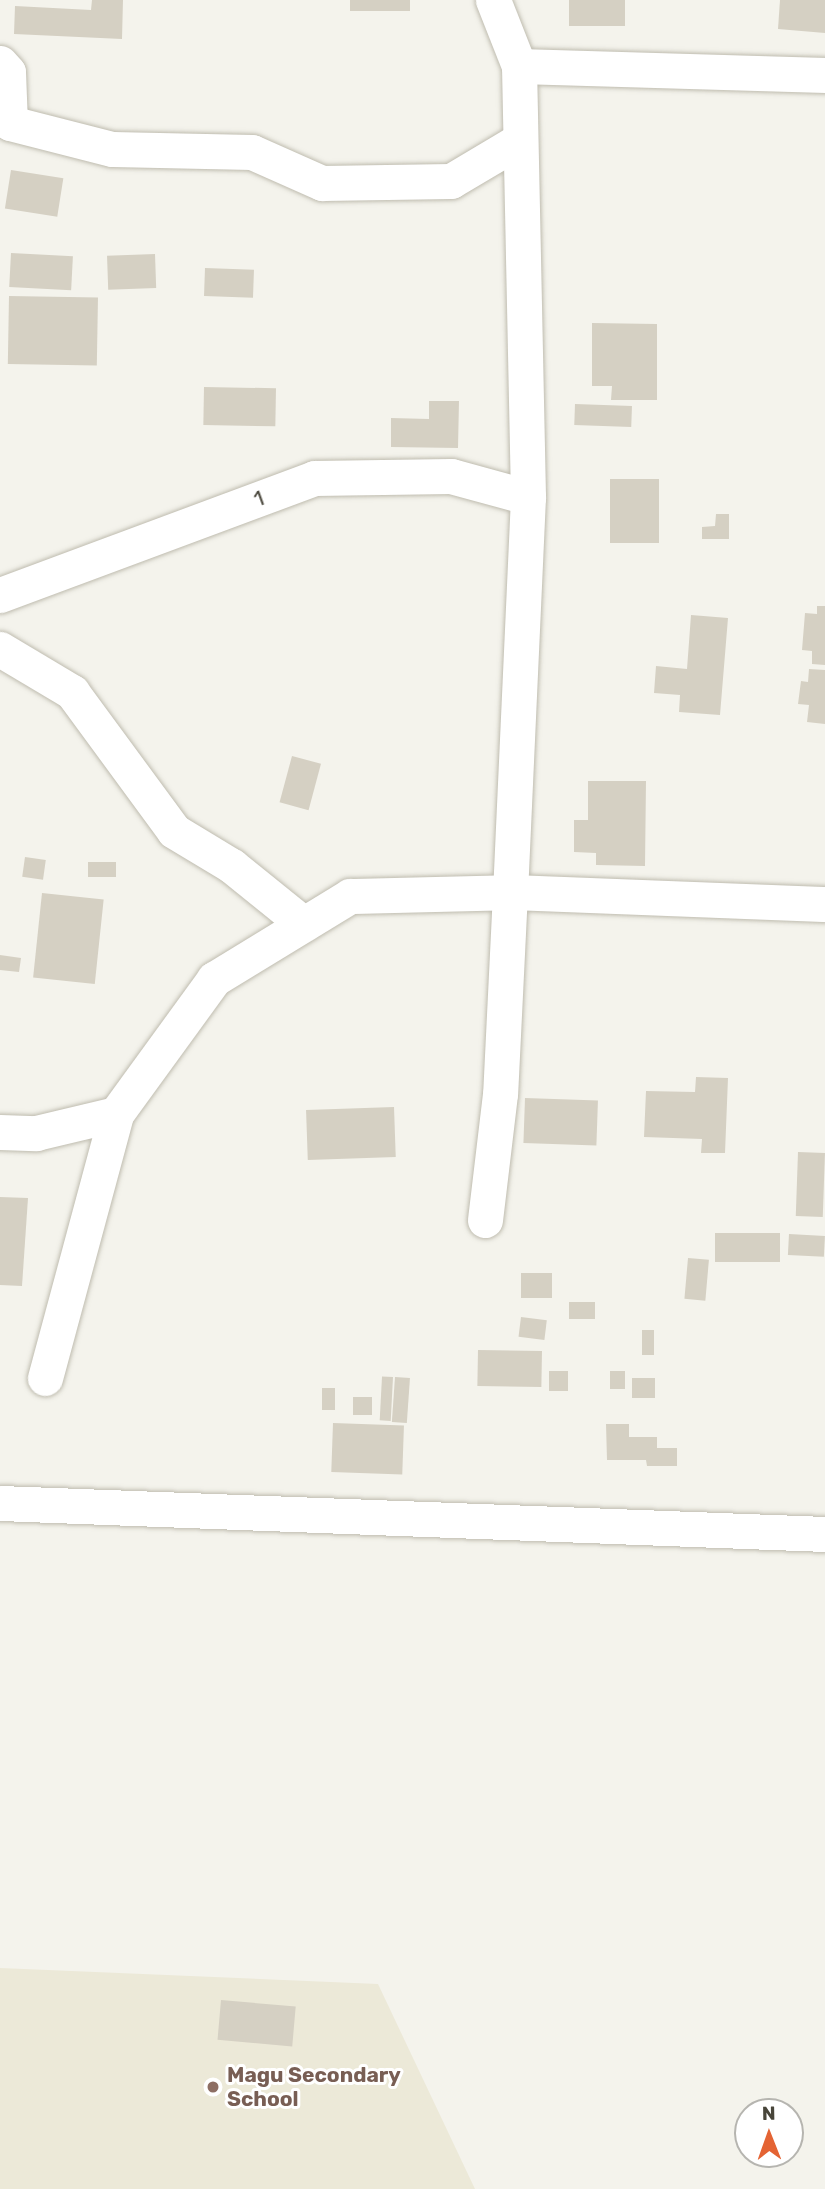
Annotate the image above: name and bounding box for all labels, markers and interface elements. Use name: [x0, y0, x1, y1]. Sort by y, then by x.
street label: 1: [250, 486, 268, 512]
place label: Magu Secondary School: [227, 2062, 401, 2112]
marker: Magu Secondary School: [205, 2079, 221, 2095]
north arrow: [734, 2098, 804, 2168]
text: N: [762, 2102, 776, 2125]

